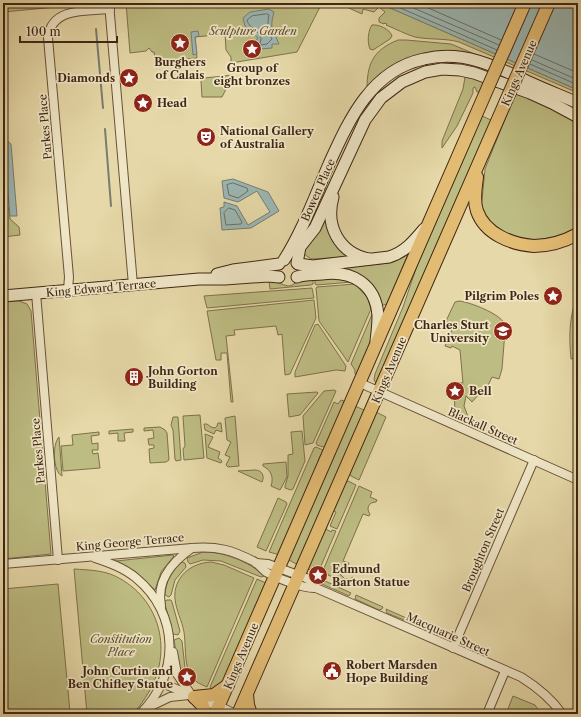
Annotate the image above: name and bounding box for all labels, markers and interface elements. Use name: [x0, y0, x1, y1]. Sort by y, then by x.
scale bar: [20, 18, 117, 44]
text: 100 m: [26, 24, 61, 39]
park label: Sculpture Garden: [208, 24, 297, 38]
place icon: Burghers of Calais: [169, 32, 191, 54]
place icon: Group of eight bronzes: [241, 38, 263, 60]
street label: Kings Avenue: [498, 38, 540, 108]
place label: Burghers of Calais: [154, 55, 206, 82]
place label: Group of eight bronzes: [214, 61, 290, 88]
place icon: Diamonds: [118, 67, 140, 89]
place label: Diamonds: [57, 71, 115, 85]
place icon: Head: [132, 92, 154, 114]
street label: Parkes Place: [35, 94, 55, 160]
place label: Head: [157, 96, 188, 110]
place label: National Gallery of Australia: [220, 124, 314, 151]
theatre icon: National Gallery of Australia: [195, 126, 217, 148]
street label: Bowen Place: [298, 156, 338, 224]
street label: King Edward Terrace: [45, 276, 157, 300]
place icon: Pilgrim Poles: [542, 285, 564, 307]
place label: Pilgrim Poles: [464, 289, 539, 303]
place label: Charles Sturt University: [414, 318, 490, 345]
school or university icon: Charles Sturt University: [492, 320, 514, 342]
street label: Kings Avenue: [369, 335, 409, 405]
place label: John Gorton Building: [146, 364, 218, 391]
building icon: John Gorton Building: [123, 366, 145, 388]
place icon: Bell: [444, 380, 466, 402]
place label: Bell: [469, 384, 492, 398]
street label: Blackall Street: [446, 404, 520, 448]
street label: Parkes Place: [28, 418, 48, 484]
street label: Broughton Street: [459, 506, 507, 594]
street label: King George Terrace: [75, 530, 185, 554]
place label: Edmund Barton Statue: [332, 562, 410, 589]
place icon: Edmund Barton Statue: [307, 564, 329, 586]
street label: Macquarie Street: [404, 609, 492, 659]
street label: Kings Avenue: [221, 621, 261, 691]
park label: Constitution Place: [90, 632, 152, 659]
place label: Robert Marsden Hope Building: [346, 658, 438, 685]
public building icon: Robert Marsden Hope Building: [321, 660, 343, 682]
place label: John Curtin and Ben Chifley Statue: [68, 664, 174, 691]
place icon: John Curtin and Ben Chifley Statue: [176, 666, 198, 688]

